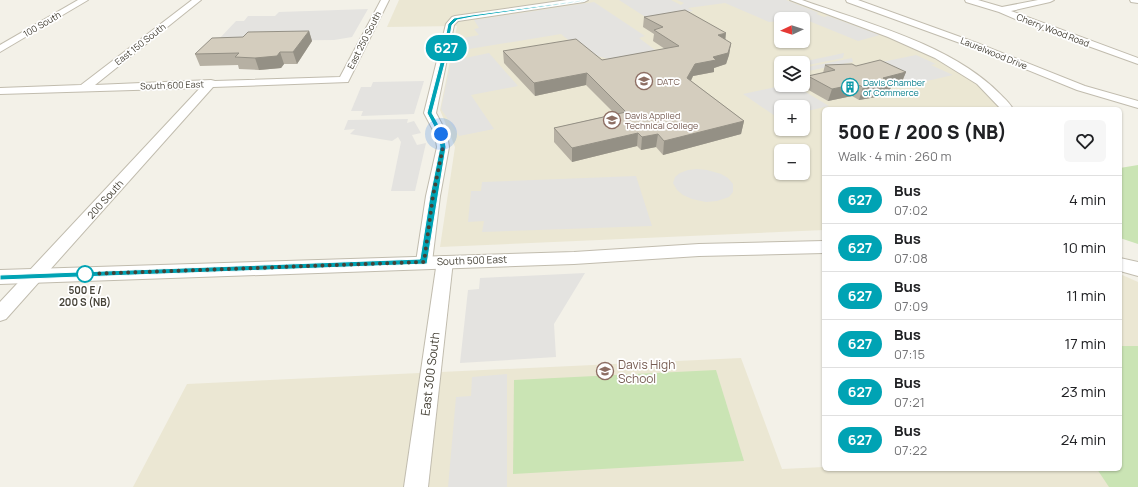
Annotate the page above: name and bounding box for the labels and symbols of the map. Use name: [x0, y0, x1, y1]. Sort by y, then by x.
street label: 100 South: [21, 8, 63, 40]
street label: East 250 South: [344, 9, 384, 71]
street label: Cherry Wood Road: [1015, 10, 1091, 50]
north arrow: [774, 12, 810, 48]
street label: East 150 South: [112, 20, 168, 68]
street label: Laurelwood Drive: [959, 34, 1029, 72]
line badge: 627: [423, 35, 469, 61]
school or university icon: DATC: [634, 71, 654, 91]
place label: DATC: [657, 75, 680, 88]
place label: Davis Chamber of Commerce: [863, 76, 926, 99]
street label: South 600 East: [140, 77, 204, 93]
building icon: Davis Chamber of Commerce: [840, 77, 860, 97]
place label: Davis Applied Technical College: [625, 109, 698, 132]
school or university icon: Davis Applied Technical College: [602, 110, 622, 130]
your location: [431, 124, 451, 144]
street label: 200 South: [84, 176, 126, 221]
street label: South 500 East: [437, 252, 507, 268]
marker: 500 E / 200 S (NB): [76, 265, 94, 283]
place label: 500 E / 200 S (NB): [59, 283, 111, 309]
street label: East 300 South: [416, 331, 444, 417]
place label: Davis High School: [618, 356, 675, 387]
school or university icon: Davis High School: [595, 361, 615, 381]

